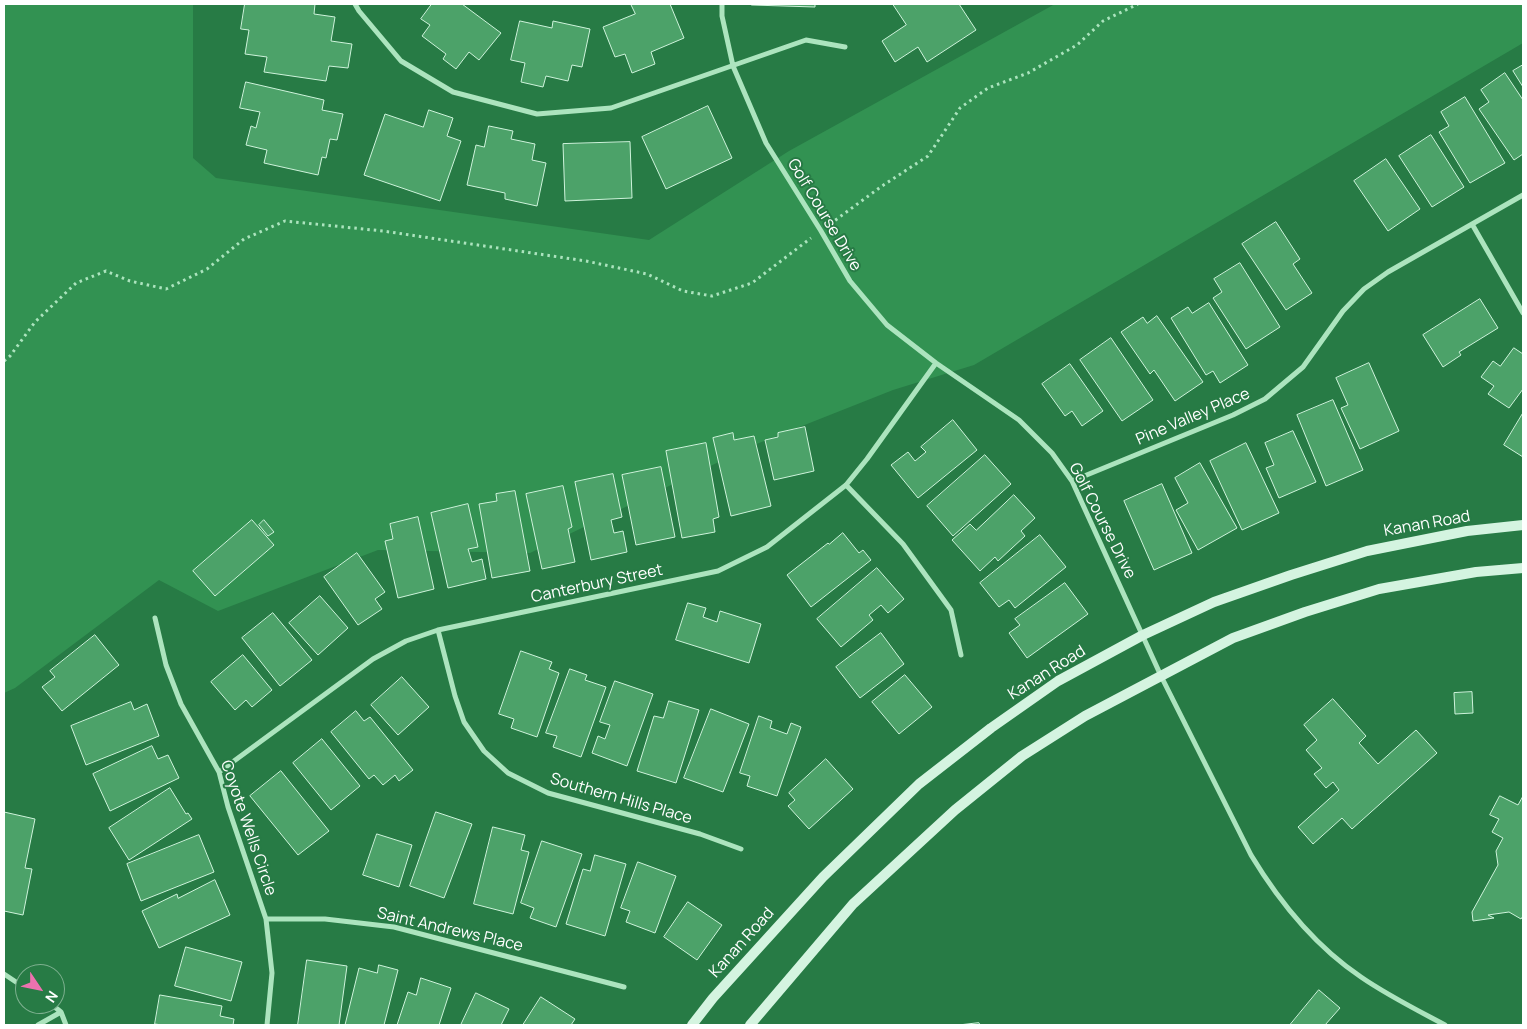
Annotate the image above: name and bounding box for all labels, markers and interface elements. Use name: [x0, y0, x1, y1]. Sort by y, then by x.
street label: Golf Course Drive: [783, 155, 865, 275]
street label: Pine Valley Place: [1133, 384, 1253, 450]
street label: Golf Course Drive: [1064, 460, 1140, 582]
street label: Kanan Road: [1382, 507, 1472, 541]
street label: Canterbury Street: [529, 561, 665, 607]
street label: Kanan Road: [1005, 642, 1089, 704]
street label: Coyote Wells Circle: [216, 758, 280, 898]
street label: Southern Hills Place: [548, 770, 694, 828]
street label: Saint Andrews Place: [375, 904, 525, 956]
street label: Kanan Road: [706, 904, 778, 982]
north arrow: [15, 964, 65, 1014]
text: N: [41, 988, 63, 1007]

